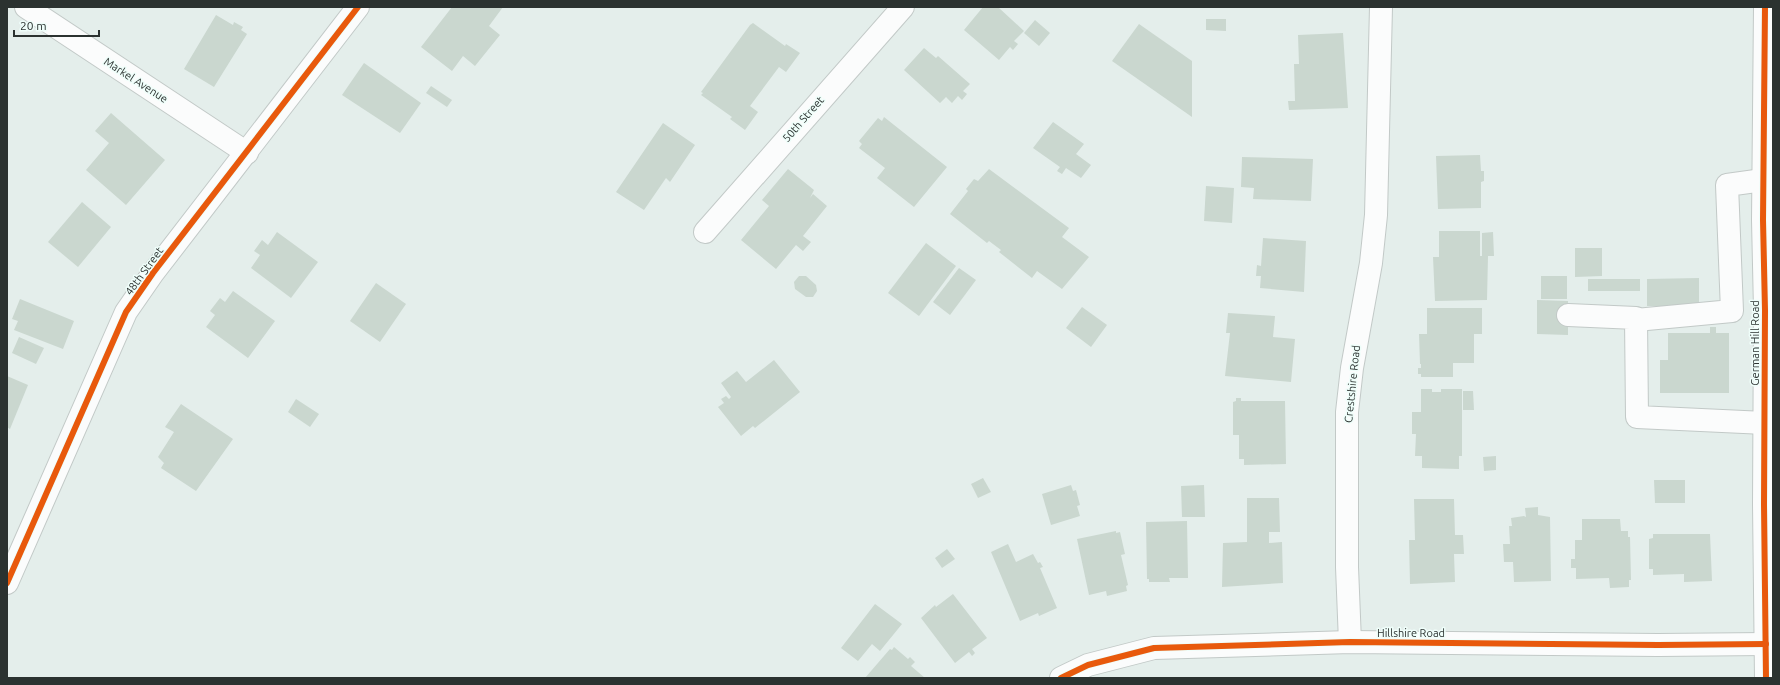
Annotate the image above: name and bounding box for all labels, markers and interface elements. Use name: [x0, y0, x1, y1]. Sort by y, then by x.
scale bar: [14, 12, 99, 38]
text: 20 m: [20, 19, 47, 32]
street label: Markel Avenue: [102, 55, 170, 105]
street label: 50th Street: [780, 93, 826, 144]
street label: 48th Street: [123, 244, 166, 297]
street label: German Hill Road: [1749, 300, 1761, 386]
street label: Crestshire Road: [1342, 345, 1362, 423]
street label: Hillshire Road: [1377, 627, 1445, 639]

